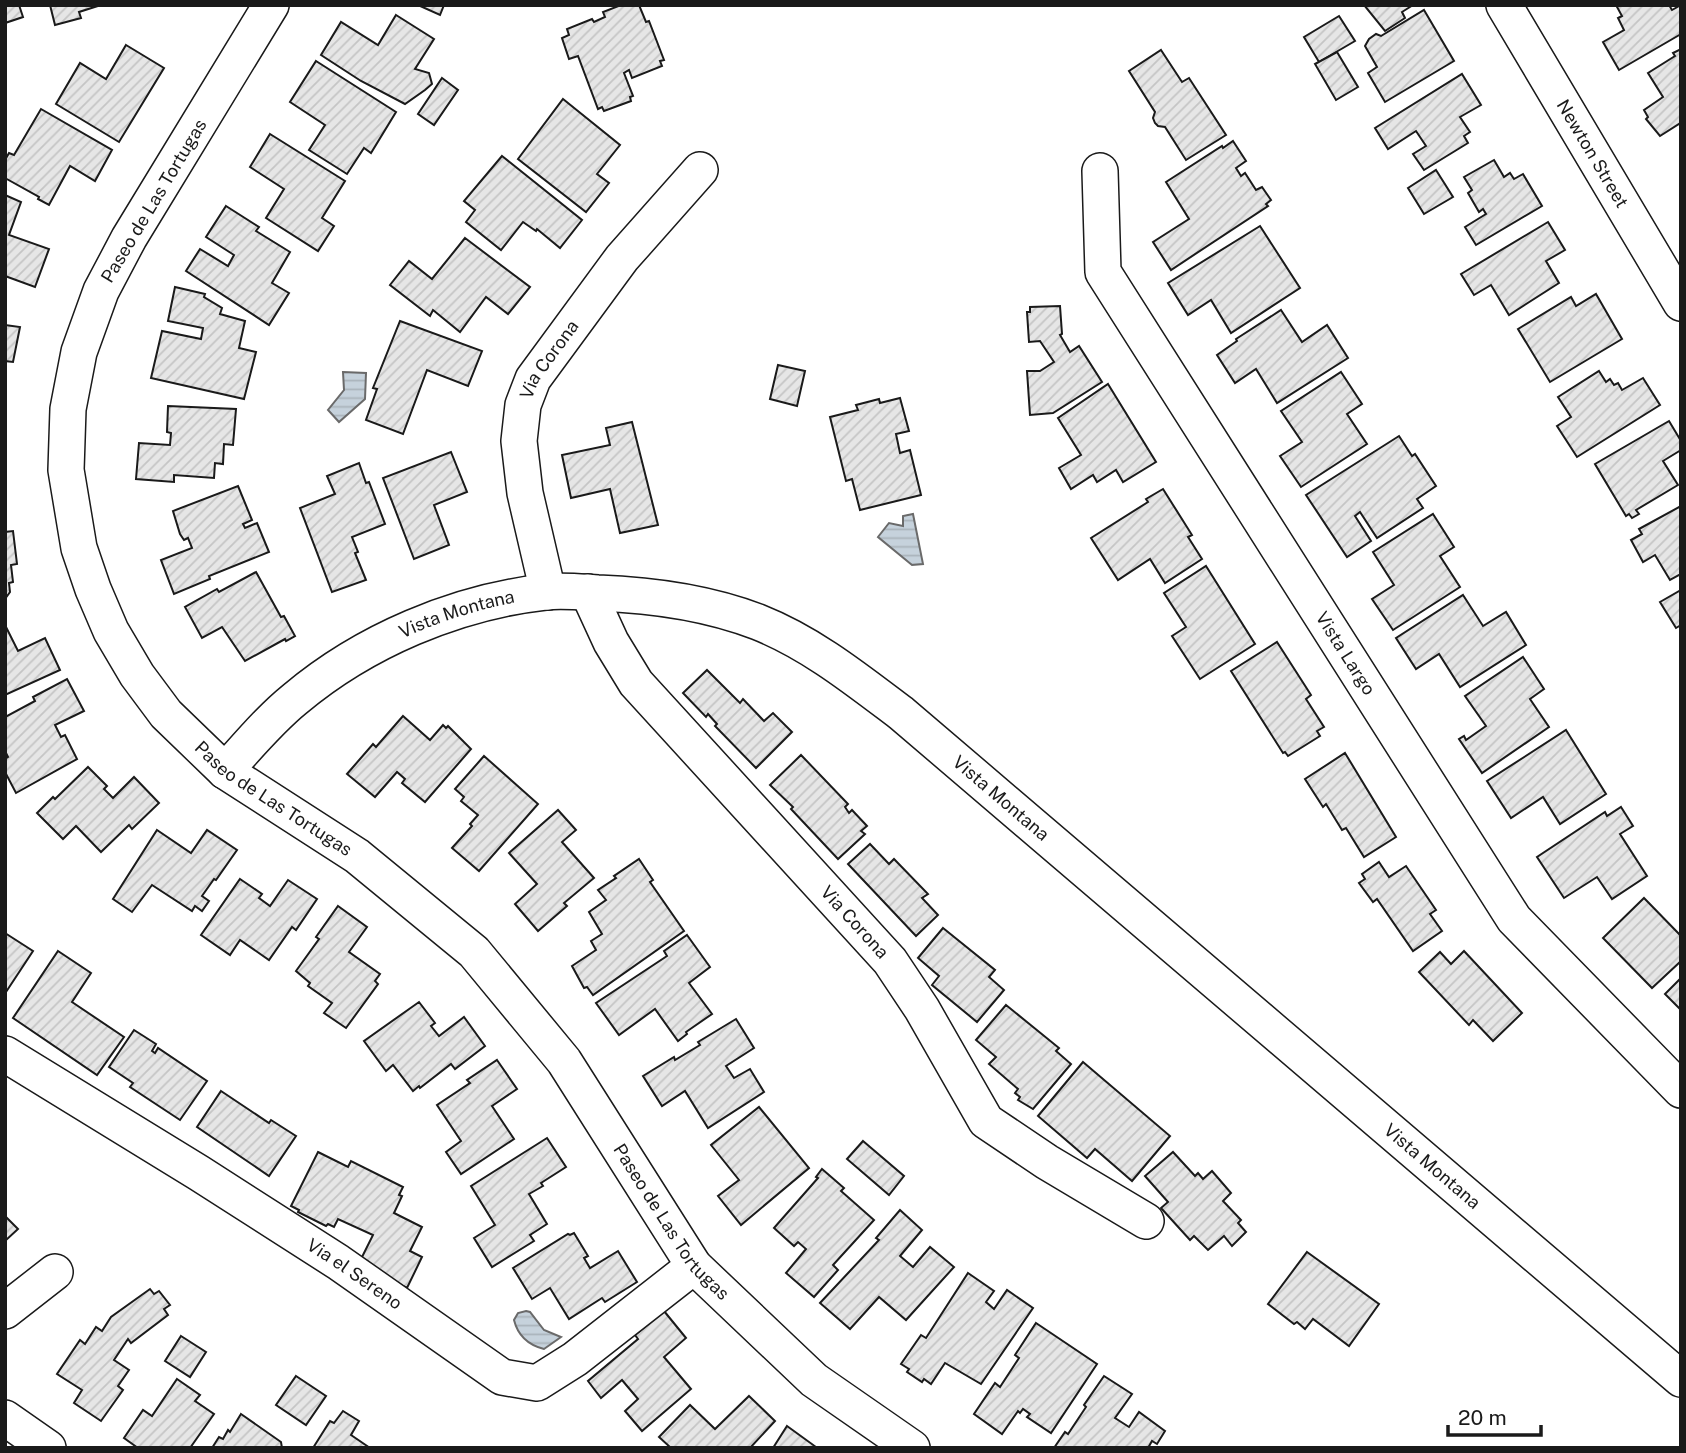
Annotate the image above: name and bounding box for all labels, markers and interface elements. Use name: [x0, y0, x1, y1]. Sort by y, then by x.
street label: Newton Street: [1553, 96, 1633, 211]
street label: Paseo de Las Tortugas: [96, 115, 211, 286]
street label: Via Corona: [515, 316, 583, 402]
street label: Vista Montana: [396, 586, 516, 642]
street label: Vista Largo: [1312, 608, 1380, 699]
street label: Paseo de Las Tortugas: [191, 737, 356, 860]
street label: Vista Montana: [949, 751, 1054, 845]
street label: Via Corona: [816, 881, 893, 962]
street label: Vista Montana: [1380, 1119, 1485, 1213]
street label: Paseo de Las Tortugas: [609, 1140, 734, 1304]
street label: Via el Sereno: [303, 1234, 406, 1314]
scale bar: [1448, 1394, 1541, 1438]
text: 20 m: [1458, 1405, 1507, 1430]

